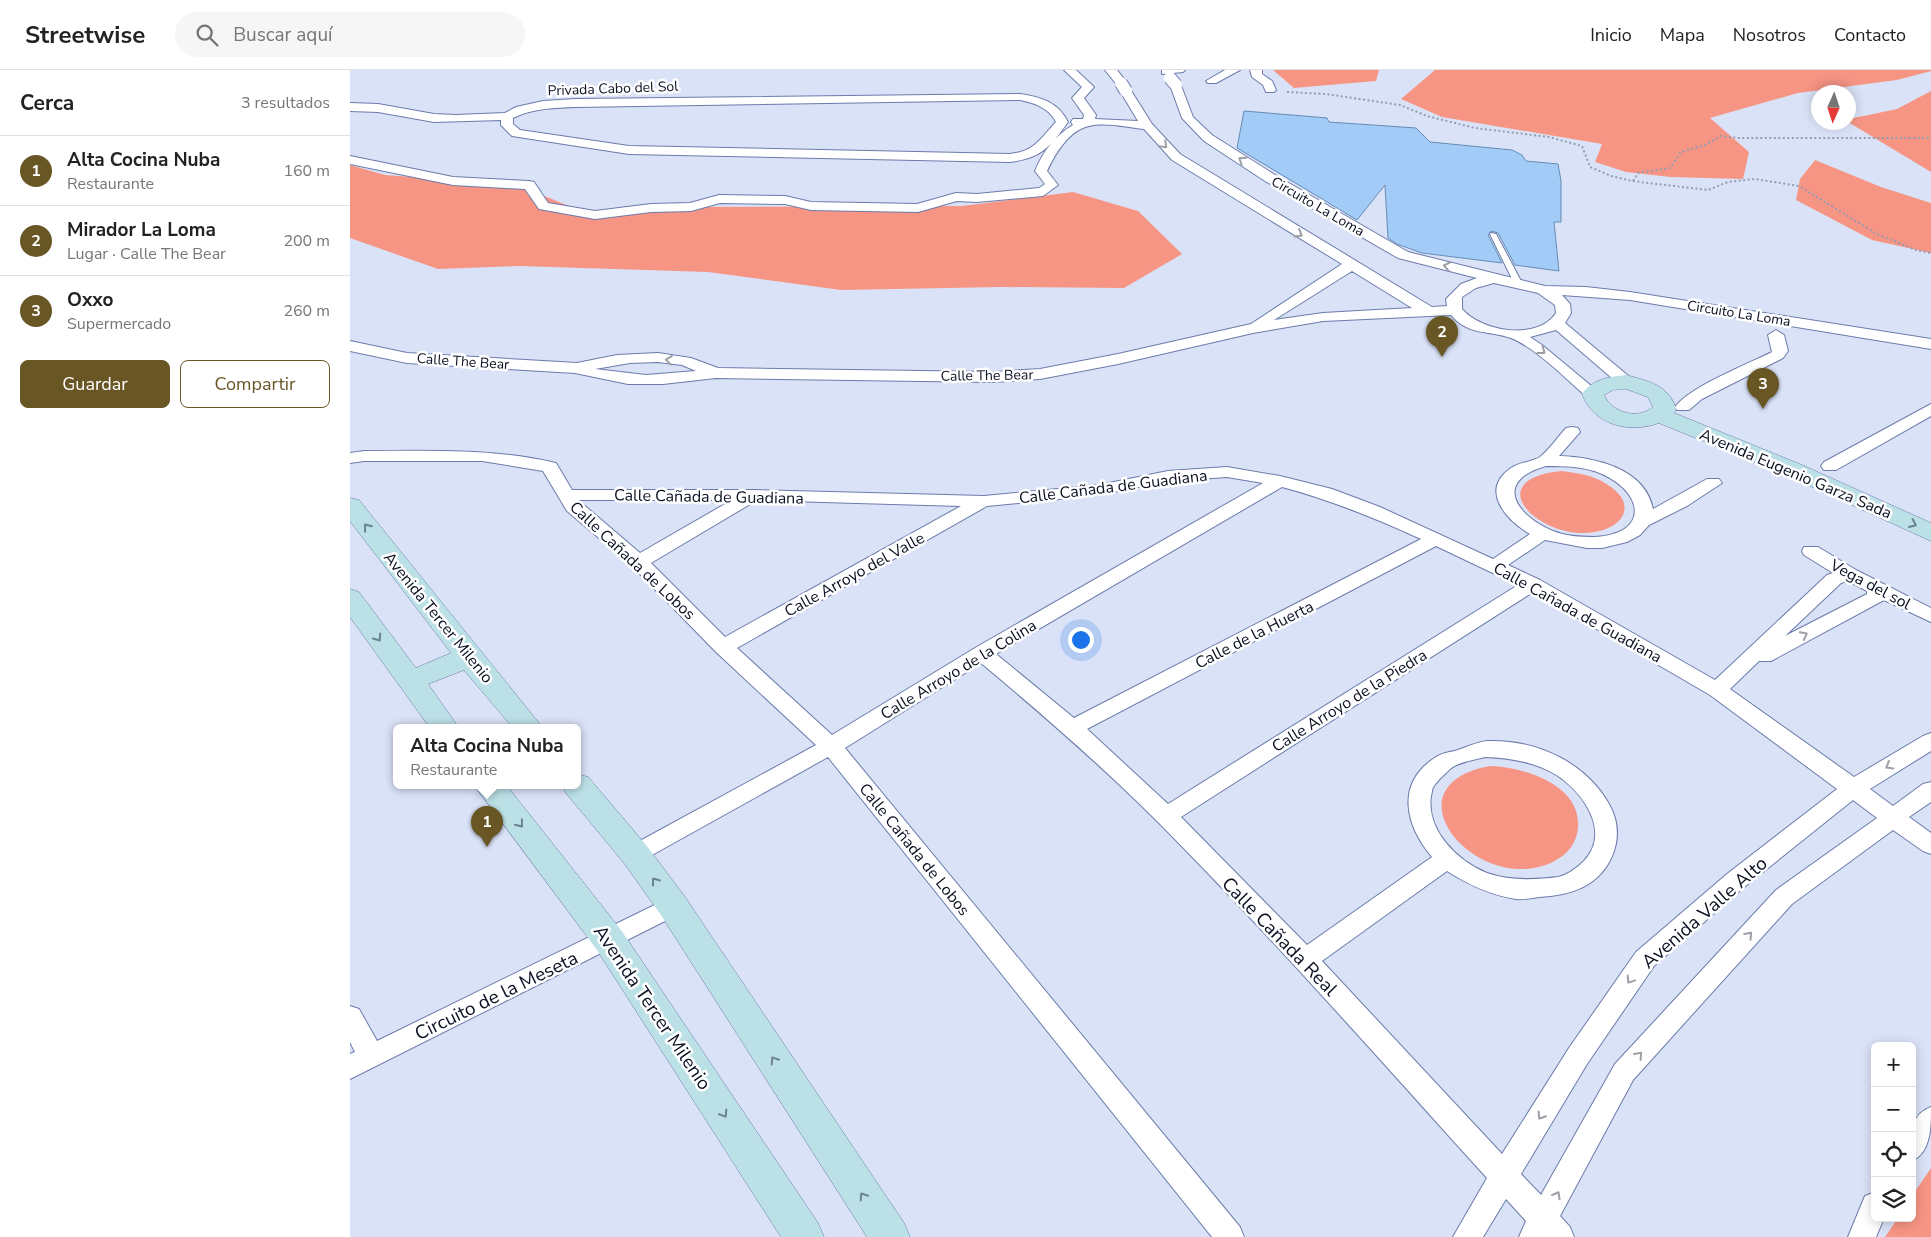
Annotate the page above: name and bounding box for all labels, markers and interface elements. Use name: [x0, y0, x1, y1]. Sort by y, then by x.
search box: [175, 12, 525, 57]
text: Streetwise: [25, 19, 145, 51]
icon: search: [193, 21, 221, 49]
text: Buscar aquí: [233, 22, 333, 48]
text: Inicio: [1590, 23, 1632, 47]
text: Mapa: [1660, 23, 1705, 47]
text: Nosotros: [1733, 23, 1806, 47]
text: Contacto: [1834, 23, 1906, 47]
street label: Privada Cabo del Sol: [547, 77, 680, 100]
north arrow: [1811, 85, 1856, 130]
text: Cerca: [20, 89, 74, 117]
text: 3 resultados: [241, 92, 330, 114]
one-way arrow: [1158, 139, 1167, 148]
text: Alta Cocina Nuba: [67, 147, 220, 173]
one-way arrow: [1238, 157, 1248, 166]
text: 1: [31, 160, 41, 182]
text: 160 m: [283, 160, 330, 182]
street label: Circuito La Loma: [1268, 172, 1368, 241]
text: Restaurante: [67, 173, 154, 195]
text: Mirador La Loma: [67, 217, 216, 243]
one-way arrow: [1294, 227, 1303, 237]
text: 2: [31, 230, 41, 252]
text: 200 m: [283, 230, 330, 252]
text: Lugar · Calle The Bear: [67, 243, 226, 265]
one-way arrow: [1443, 261, 1452, 272]
text: Oxxo: [67, 287, 113, 313]
street label: Circuito La Loma: [1686, 296, 1792, 331]
text: 3: [31, 300, 41, 322]
text: 260 m: [283, 300, 330, 322]
text: Supermercado: [67, 313, 171, 335]
pin: 2: [1426, 316, 1458, 357]
one-way arrow: [1536, 346, 1545, 354]
street label: Calle The Bear: [416, 349, 510, 374]
one-way arrow: [665, 355, 673, 366]
button: Guardar: [20, 360, 170, 408]
button: Compartir: [180, 360, 330, 408]
street label: Calle The Bear: [941, 365, 1033, 386]
pin: 3: [1747, 368, 1779, 409]
street label: Avenida Eugenio Garza Sada: [1696, 423, 1895, 524]
street label: Calle Cañada de Guadiana: [1018, 465, 1209, 509]
street label: Calle Cañada de Guadiana: [614, 484, 804, 510]
street label: Calle Cañada de Lobos: [565, 496, 700, 625]
one-way arrow: [1908, 518, 1917, 529]
one-way arrow: [364, 524, 372, 533]
street label: Calle Arroyo del Valle: [780, 527, 929, 623]
street label: Avenida Tercer Milenio: [378, 547, 498, 688]
street label: Vega del sol: [1825, 554, 1915, 616]
street label: Calle Cañada de Guadiana: [1489, 557, 1666, 668]
street label: Calle de la Huerta: [1191, 596, 1317, 674]
street label: Calle Arroyo de la Colina: [876, 615, 1041, 725]
your location: [1068, 627, 1094, 653]
one-way arrow: [1798, 631, 1807, 641]
one-way arrow: [372, 632, 381, 642]
street label: Calle Arroyo de la Piedra: [1268, 644, 1431, 758]
popup: [393, 724, 581, 789]
text: Alta Cocina Nuba: [410, 733, 564, 759]
text: Restaurante: [410, 759, 497, 781]
one-way arrow: [1886, 760, 1895, 770]
street label: Calle Cañada de Lobos: [854, 779, 975, 921]
pin: 1: [471, 806, 503, 847]
one-way arrow: [514, 818, 522, 827]
street label: Avenida Valle Alto: [1636, 851, 1773, 975]
street label: Calle Cañada Real: [1216, 871, 1343, 1002]
one-way arrow: [652, 877, 661, 887]
street label: Avenida Tercer Milenio: [587, 920, 717, 1095]
one-way arrow: [1743, 932, 1752, 941]
street label: Circuito de la Meseta: [410, 945, 582, 1047]
one-way arrow: [1627, 975, 1636, 984]
map controls: [1871, 1042, 1916, 1222]
button: +: [1871, 1042, 1916, 1087]
one-way arrow: [1634, 1052, 1643, 1061]
one-way arrow: [771, 1056, 780, 1066]
button: −: [1871, 1087, 1916, 1132]
one-way arrow: [718, 1109, 727, 1118]
one-way arrow: [1538, 1111, 1547, 1120]
button: locate: [1871, 1132, 1916, 1177]
button: layers: [1871, 1177, 1916, 1222]
one-way arrow: [1551, 1191, 1561, 1200]
one-way arrow: [860, 1192, 869, 1202]

